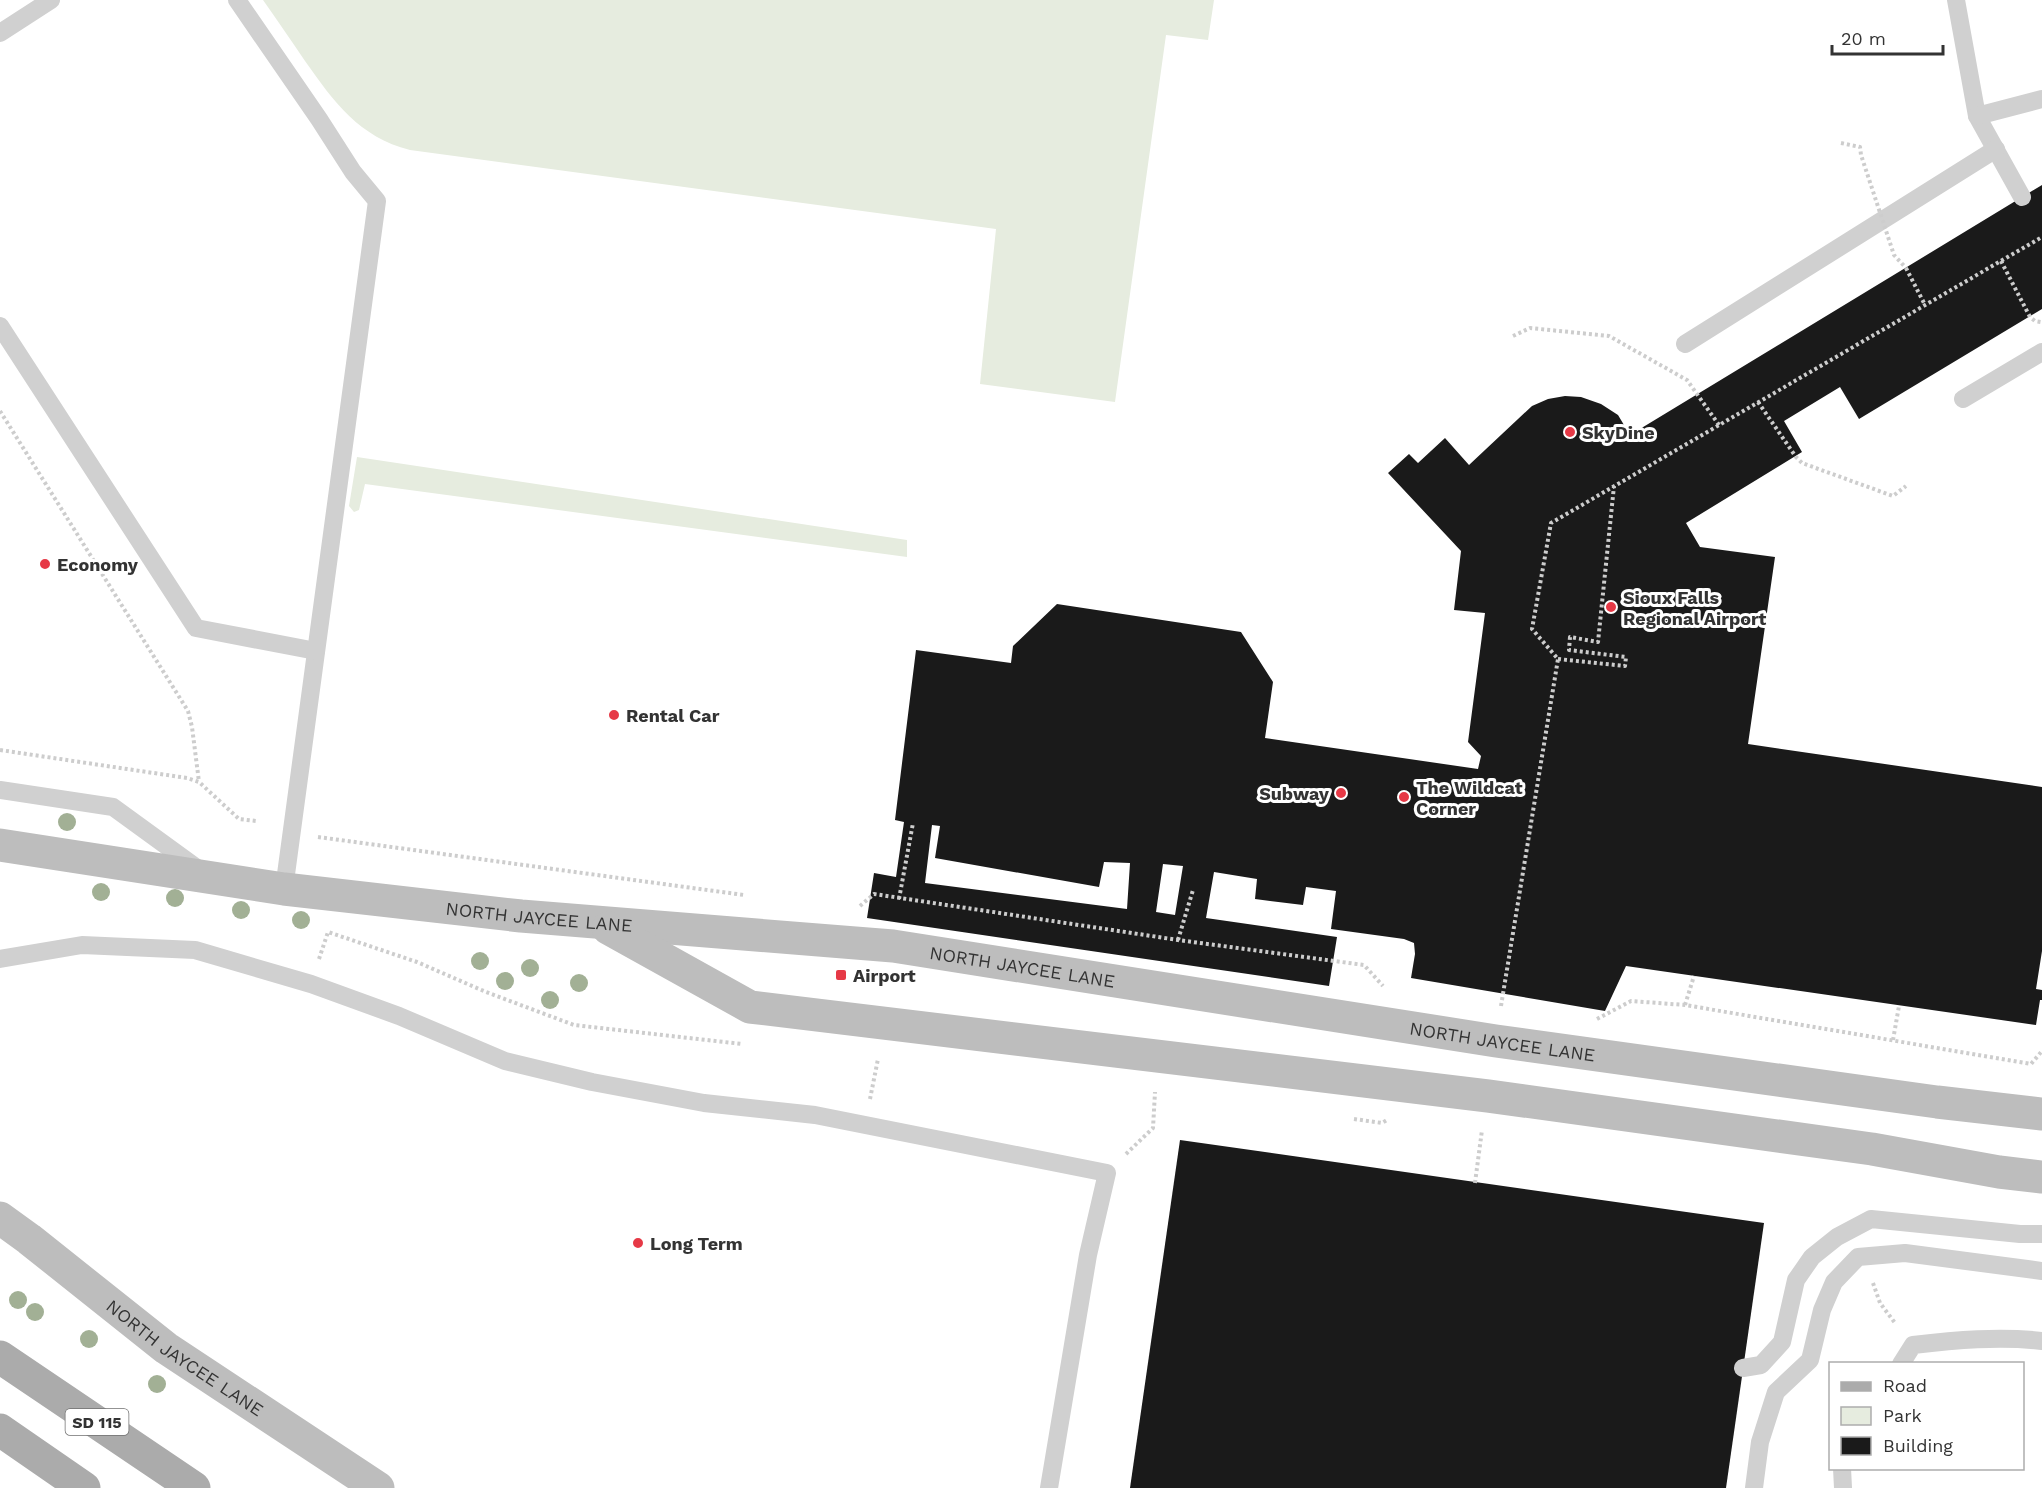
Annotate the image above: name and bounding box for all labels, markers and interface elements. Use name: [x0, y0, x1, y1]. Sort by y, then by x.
scale bar: [1832, 18, 1943, 56]
text: 20 m: [1841, 28, 1886, 49]
place label: SkyDine: [1582, 422, 1655, 443]
marker: SkyDine: [1563, 425, 1577, 439]
place label: Economy: [57, 554, 139, 575]
marker: Economy: [38, 557, 52, 571]
place label: Sioux Falls Regional Airport: [1623, 587, 1767, 629]
marker: Sioux Falls Regional Airport: [1604, 600, 1618, 614]
place label: Rental Car: [626, 705, 720, 726]
marker: Rental Car: [607, 708, 621, 722]
place label: The Wildcat Corner: [1416, 777, 1523, 819]
place label: Subway: [1259, 783, 1330, 804]
marker: Subway: [1334, 786, 1348, 800]
marker: The Wildcat Corner: [1397, 790, 1411, 804]
street label: NORTH JAYCEE LANE: [445, 897, 633, 935]
street label: NORTH JAYCEE LANE: [928, 941, 1116, 991]
place label: Airport: [853, 965, 916, 986]
marker: Airport: [834, 968, 848, 982]
street label: NORTH JAYCEE LANE: [1408, 1017, 1597, 1065]
place label: Long Term: [650, 1233, 743, 1254]
marker: Long Term: [631, 1236, 645, 1250]
street label: NORTH JAYCEE LANE: [103, 1295, 268, 1420]
legend: [1829, 1362, 2024, 1470]
text: Road: [1883, 1375, 1927, 1396]
text: Park: [1883, 1405, 1922, 1426]
road number: SD 115: [66, 1409, 128, 1435]
text: Building: [1883, 1435, 1953, 1456]

